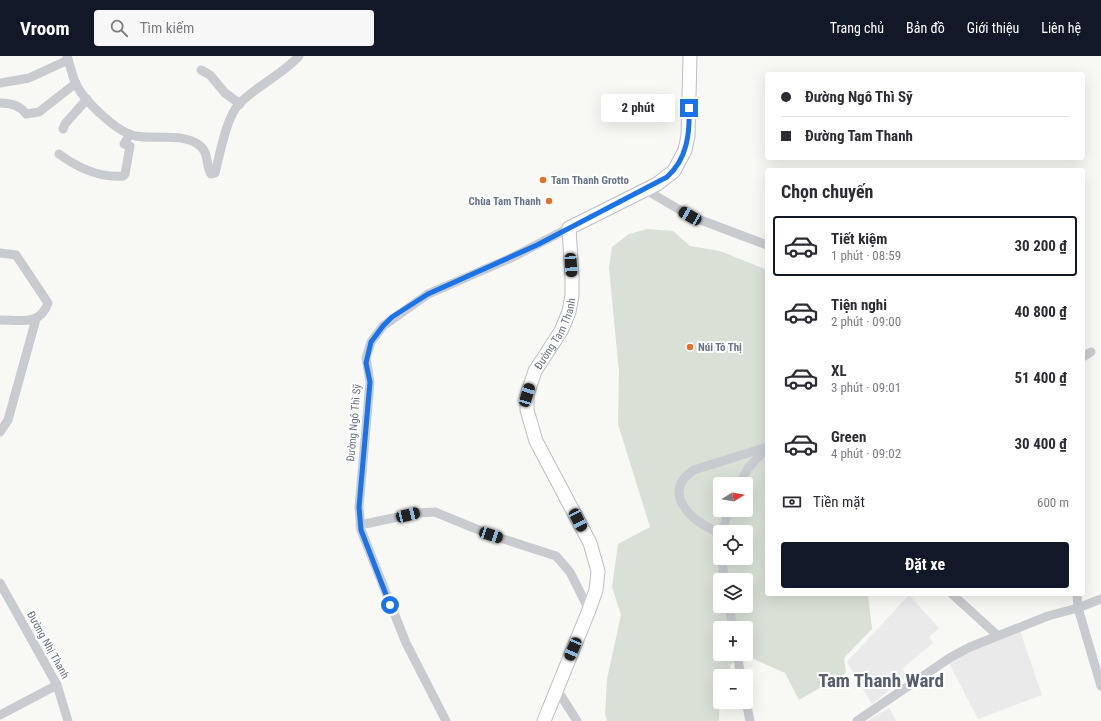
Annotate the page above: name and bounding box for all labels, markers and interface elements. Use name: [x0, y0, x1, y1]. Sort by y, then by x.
search box: [94, 10, 374, 46]
text: Vroom: [20, 17, 70, 40]
icon: search: [108, 17, 130, 39]
text: Tìm kiếm: [140, 19, 194, 37]
text: Trang chủ: [830, 20, 884, 36]
text: Bản đồ: [906, 20, 945, 36]
text: Giới thiệu: [967, 20, 1019, 36]
text: Liên hệ: [1041, 20, 1081, 36]
text: Đường Ngô Thì Sỹ: [805, 88, 913, 106]
callout: 2 phút: [601, 94, 675, 122]
route end: [680, 99, 698, 117]
text: 2 phút: [622, 100, 654, 115]
text: Đường Tam Thanh: [805, 127, 913, 145]
place label: Tam Thanh Grotto: [551, 174, 630, 187]
marker: Tam Thanh Grotto: [538, 175, 548, 185]
text: Chọn chuyến: [781, 181, 873, 202]
place label: Chùa Tam Thanh: [468, 195, 541, 208]
marker: Chùa Tam Thanh: [544, 196, 554, 206]
car: [677, 205, 703, 227]
icon: car: [783, 228, 819, 264]
text: Tiết kiệm: [831, 230, 887, 248]
text: 30 200 ₫: [1015, 237, 1067, 255]
text: 1 phút · 08:59: [831, 248, 901, 263]
car: [564, 253, 578, 277]
icon: car: [783, 294, 819, 330]
text: Tiện nghi: [831, 296, 887, 314]
street label: Đường Tam Thanh: [531, 297, 578, 372]
text: 40 800 ₫: [1015, 303, 1067, 321]
text: 2 phút · 09:00: [831, 314, 901, 329]
place label: Núi Tô Thị: [698, 341, 742, 354]
marker: Núi Tô Thị: [685, 342, 695, 352]
icon: car: [783, 360, 819, 396]
text: XL: [831, 362, 847, 380]
text: 51 400 ₫: [1015, 369, 1067, 387]
text: 3 phút · 09:01: [831, 380, 901, 395]
car: [518, 382, 536, 408]
street label: Đường Ngô Thì Sỹ: [344, 383, 364, 462]
icon: car: [783, 426, 819, 462]
text: Green: [831, 428, 866, 446]
text: 30 400 ₫: [1015, 435, 1067, 453]
text: 4 phút · 09:02: [831, 446, 901, 461]
north arrow: [713, 477, 753, 517]
map controls: [713, 477, 753, 709]
icon: cash: [781, 491, 803, 513]
text: Tiền mặt: [813, 493, 865, 511]
text: 600 m: [1037, 495, 1069, 510]
car: [395, 506, 421, 524]
car: [567, 507, 589, 533]
button: locate: [713, 525, 753, 565]
car: [478, 526, 504, 544]
button: Đặt xe: [781, 542, 1069, 588]
button: layers: [713, 573, 753, 613]
route start: [381, 596, 399, 614]
street label: Đường Nhị Thanh: [24, 609, 72, 681]
button: +: [713, 621, 753, 661]
car: [563, 636, 583, 662]
button: −: [713, 669, 753, 709]
district label: Tam Thanh Ward: [818, 669, 944, 692]

